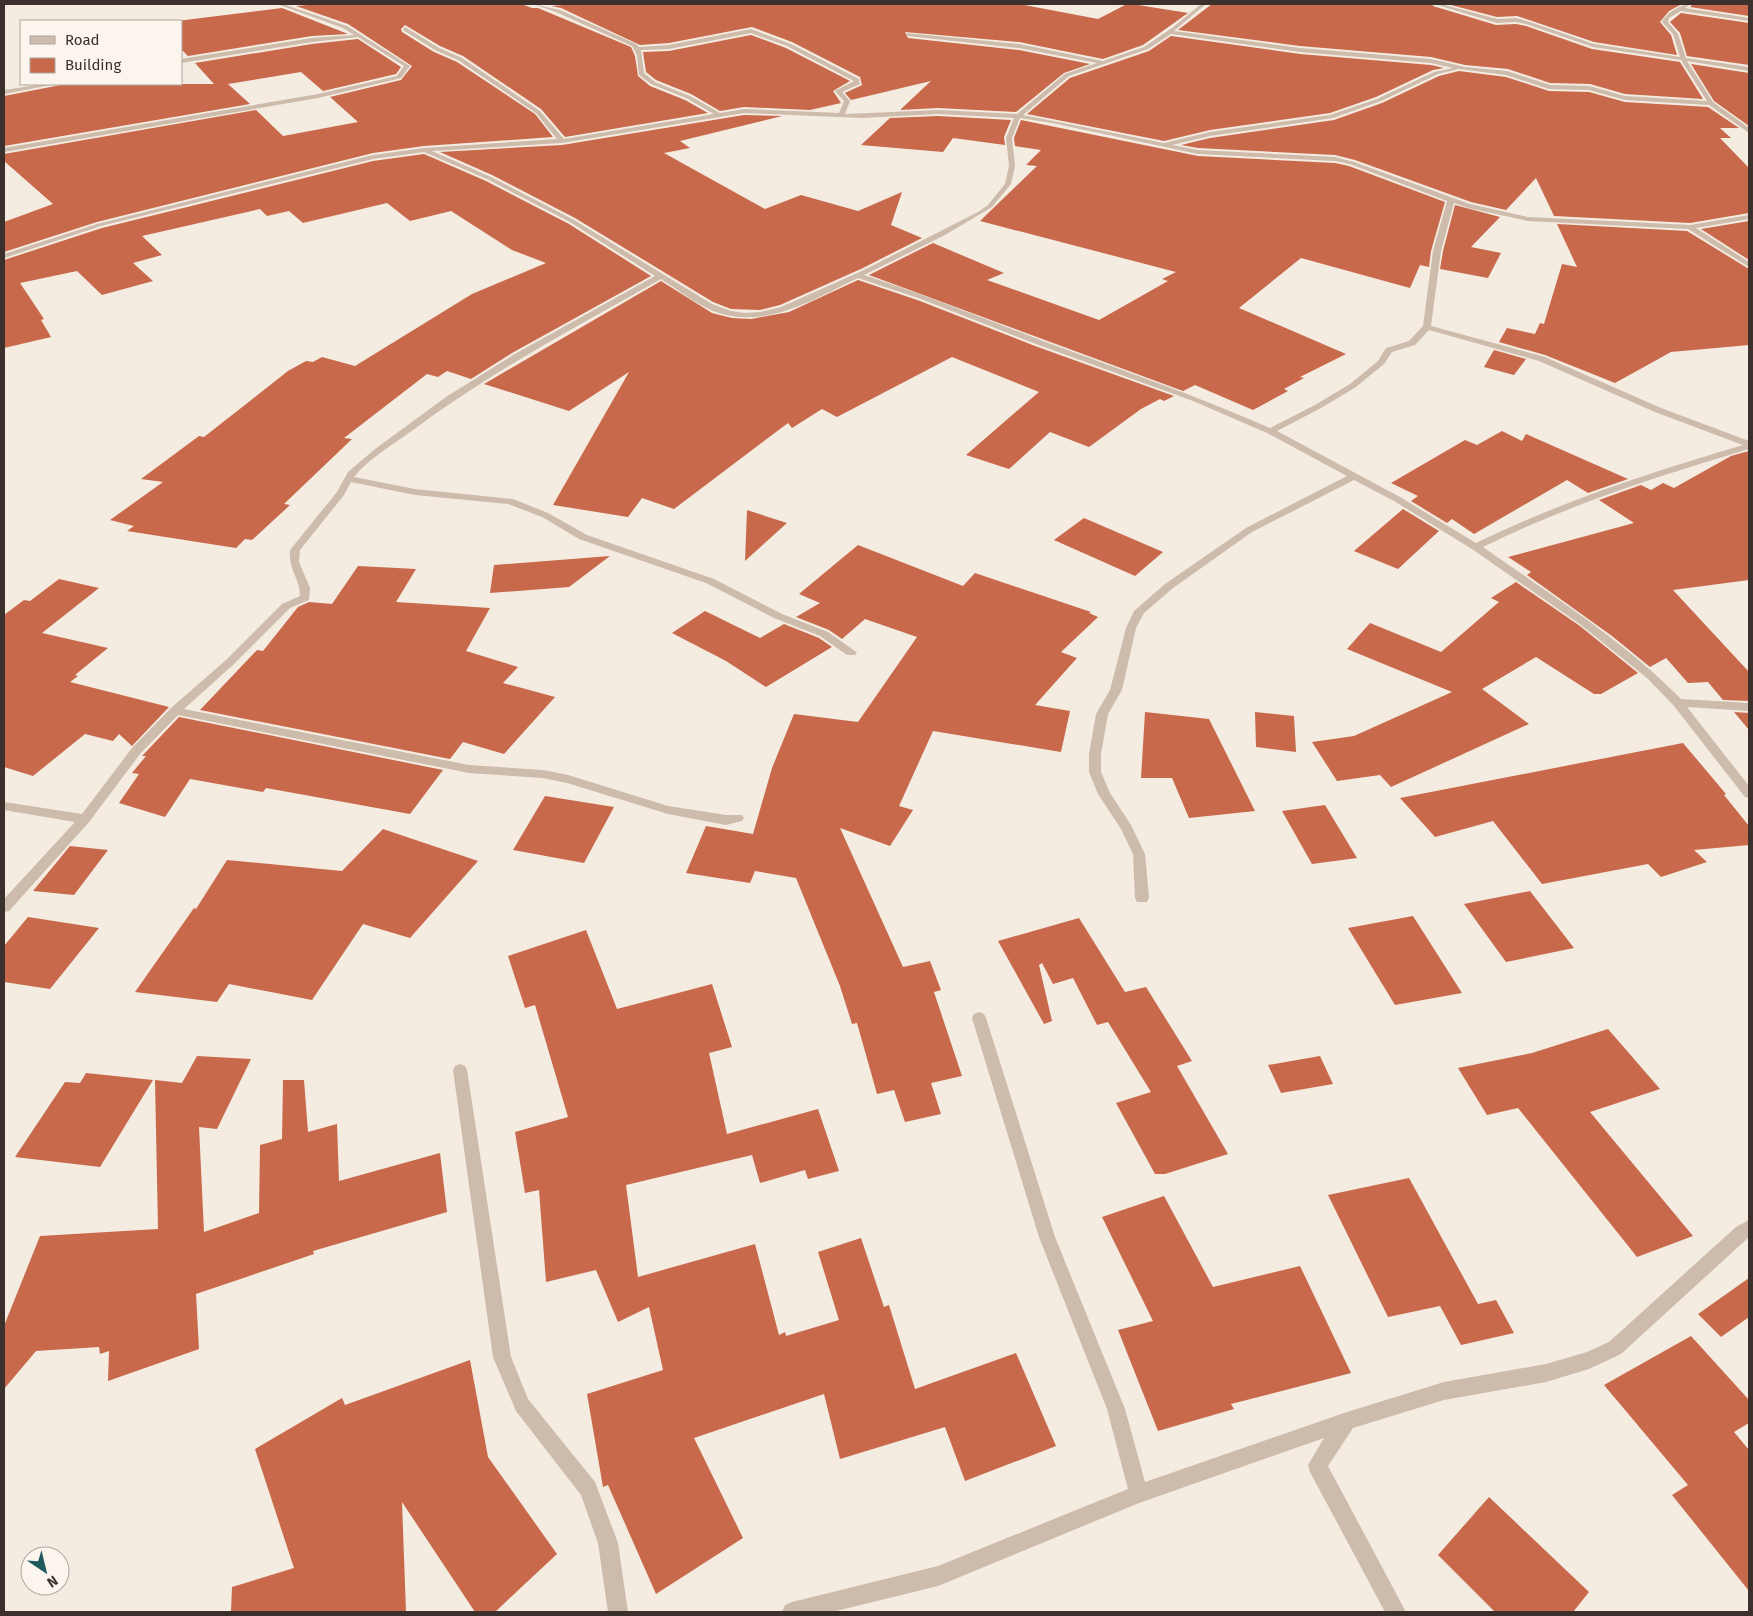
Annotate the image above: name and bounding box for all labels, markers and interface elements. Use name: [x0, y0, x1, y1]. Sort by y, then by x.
legend: [20, 20, 182, 85]
text: Road: [65, 31, 100, 49]
text: Building: [65, 56, 121, 74]
north arrow: [20, 1546, 70, 1596]
text: N: [43, 1572, 61, 1591]

